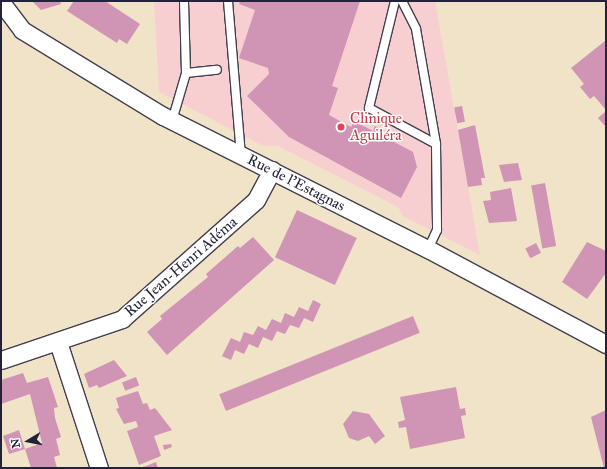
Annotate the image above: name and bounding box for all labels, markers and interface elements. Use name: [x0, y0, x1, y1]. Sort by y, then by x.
place label: Clinique Aguiléra: [350, 109, 402, 144]
marker: Clinique Aguiléra: [335, 121, 347, 133]
street label: Rue de l'Estagnas: [244, 151, 348, 215]
street label: Rue Jean-Henri Adéma: [121, 213, 241, 321]
north arrow: [8, 421, 48, 461]
text: N: [8, 437, 23, 449]

